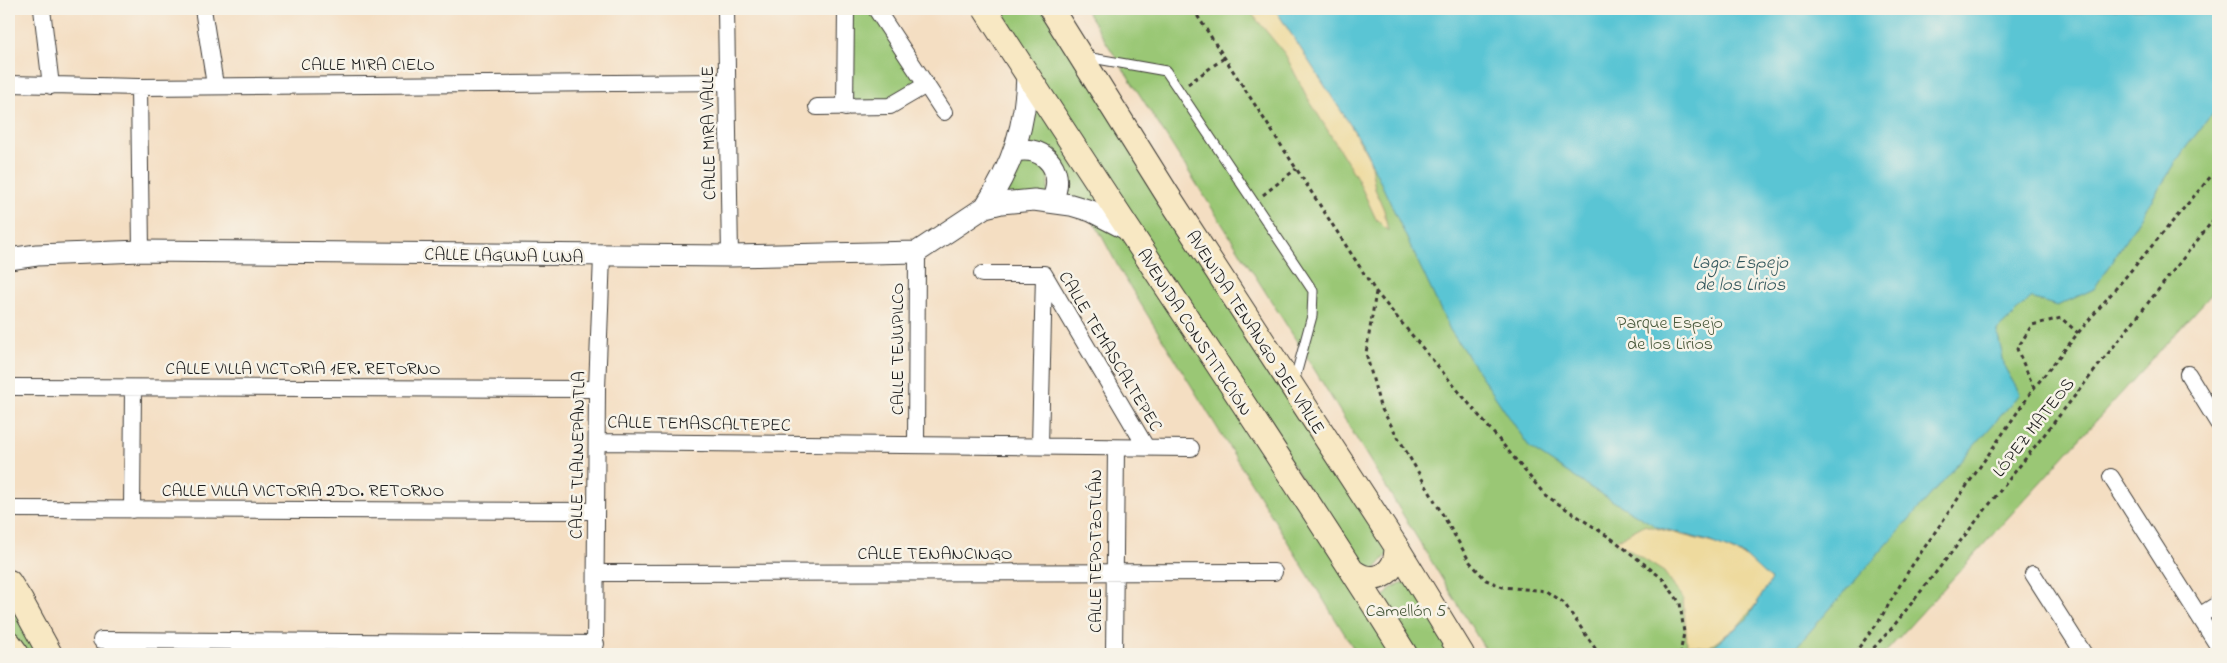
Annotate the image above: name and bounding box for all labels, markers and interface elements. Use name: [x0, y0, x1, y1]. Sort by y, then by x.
street label: CALLE MIRA CIELO: [301, 53, 435, 79]
street label: CALLE MIRA VALLE: [696, 66, 724, 200]
street label: AVENIDA TENANGO DEL VALLE: [1179, 226, 1330, 440]
street label: CALLE LAGUNA LUNA: [424, 243, 584, 271]
street label: AVENIDA CONSTITUCIÓN: [1129, 244, 1257, 422]
water label: Lago: Espejo de los Lirios: [1692, 250, 1789, 299]
street label: CALLE TEMASCALTEPEC: [1051, 267, 1168, 437]
street label: CALLE TEJUPILCO: [886, 283, 912, 415]
park label: Parque Espejo de los Lirios: [1617, 311, 1723, 358]
street label: CALLE VILLA VICTORIA 1ER. RETORNO: [165, 357, 441, 383]
street label: CALLE TLALNEPANTLA: [565, 371, 593, 539]
street label: LÓPEZ MATEOS: [1987, 373, 2082, 484]
street label: CALLE TEMASCALTEPEC: [607, 410, 791, 440]
street label: CALLE TEPOTZOTLÁN: [1084, 469, 1110, 633]
street label: CALLE VILLA VICTORIA 2DO. RETORNO: [162, 479, 444, 505]
street label: CALLE TENANCINGO: [857, 542, 1013, 568]
park label: Camellón 5: [1366, 599, 1446, 625]

